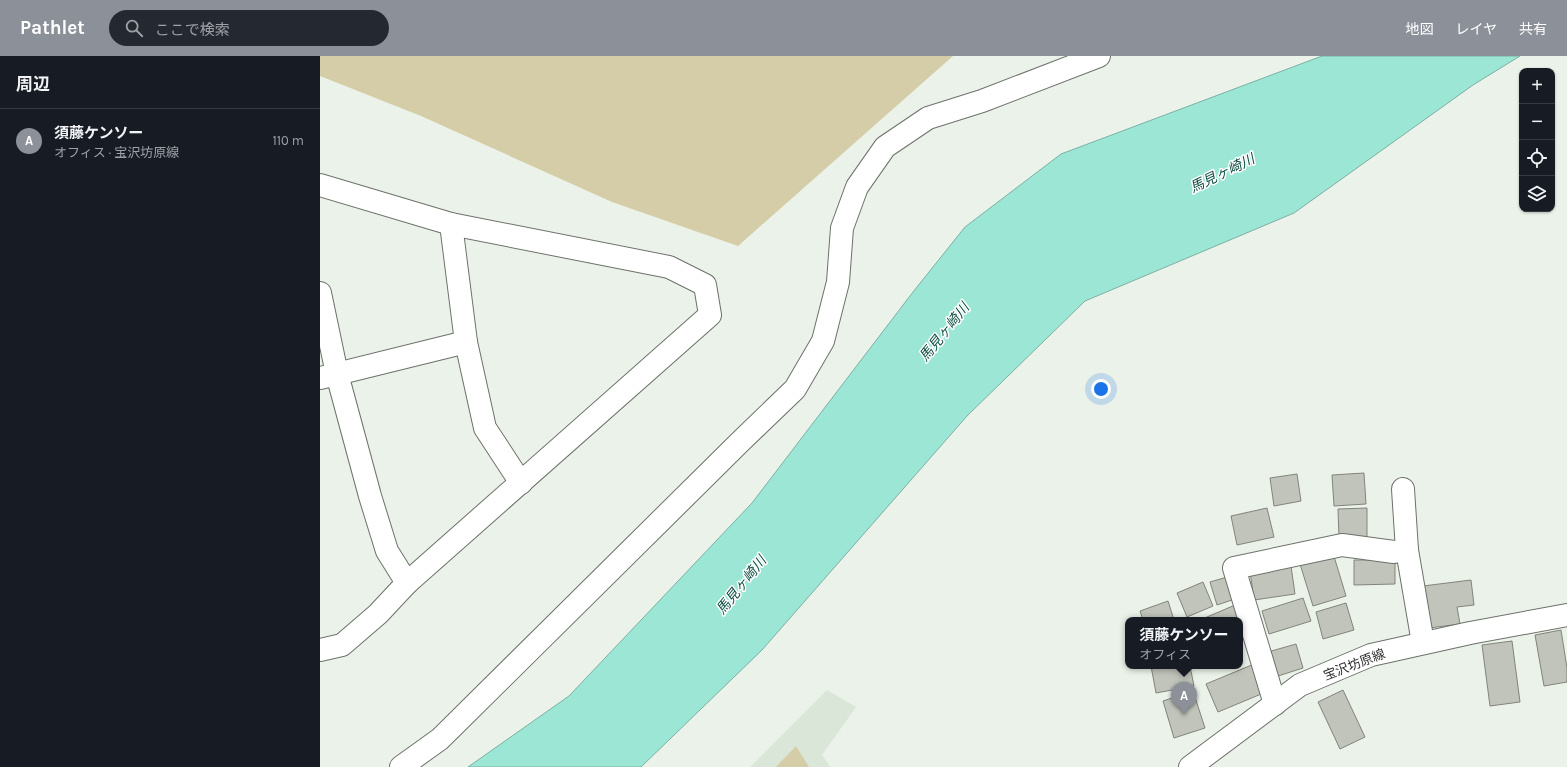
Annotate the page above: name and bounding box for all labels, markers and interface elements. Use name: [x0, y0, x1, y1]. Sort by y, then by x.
search box: [109, 10, 389, 46]
text: Pathlet: [20, 17, 85, 39]
icon: search: [123, 17, 145, 39]
text: ここで検索: [155, 21, 230, 39]
text: 地図: [1405, 21, 1433, 38]
text: レイヤ: [1455, 21, 1497, 38]
text: 共有: [1519, 21, 1547, 38]
map controls: [1519, 68, 1555, 212]
button: +: [1519, 68, 1555, 104]
text: 周辺: [16, 74, 50, 94]
button: −: [1519, 104, 1555, 140]
text: 須藤ケンソー: [54, 124, 144, 142]
text: A: [25, 133, 33, 148]
text: 110 m: [272, 133, 304, 148]
button: locate: [1519, 140, 1555, 176]
text: オフィス · 宝沢坊原線: [54, 145, 179, 160]
water label: 馬見ヶ崎川: [1187, 150, 1259, 196]
button: layers: [1519, 176, 1555, 212]
water label: 馬見ヶ崎川: [916, 298, 974, 365]
your location: [1091, 379, 1111, 399]
water label: 馬見ヶ崎川: [713, 551, 771, 618]
popup: [1125, 617, 1243, 669]
text: 須藤ケンソー: [1139, 626, 1229, 644]
street label: 宝沢坊原線: [1321, 646, 1387, 683]
text: オフィス: [1139, 647, 1191, 662]
pin: A: [1171, 682, 1197, 715]

